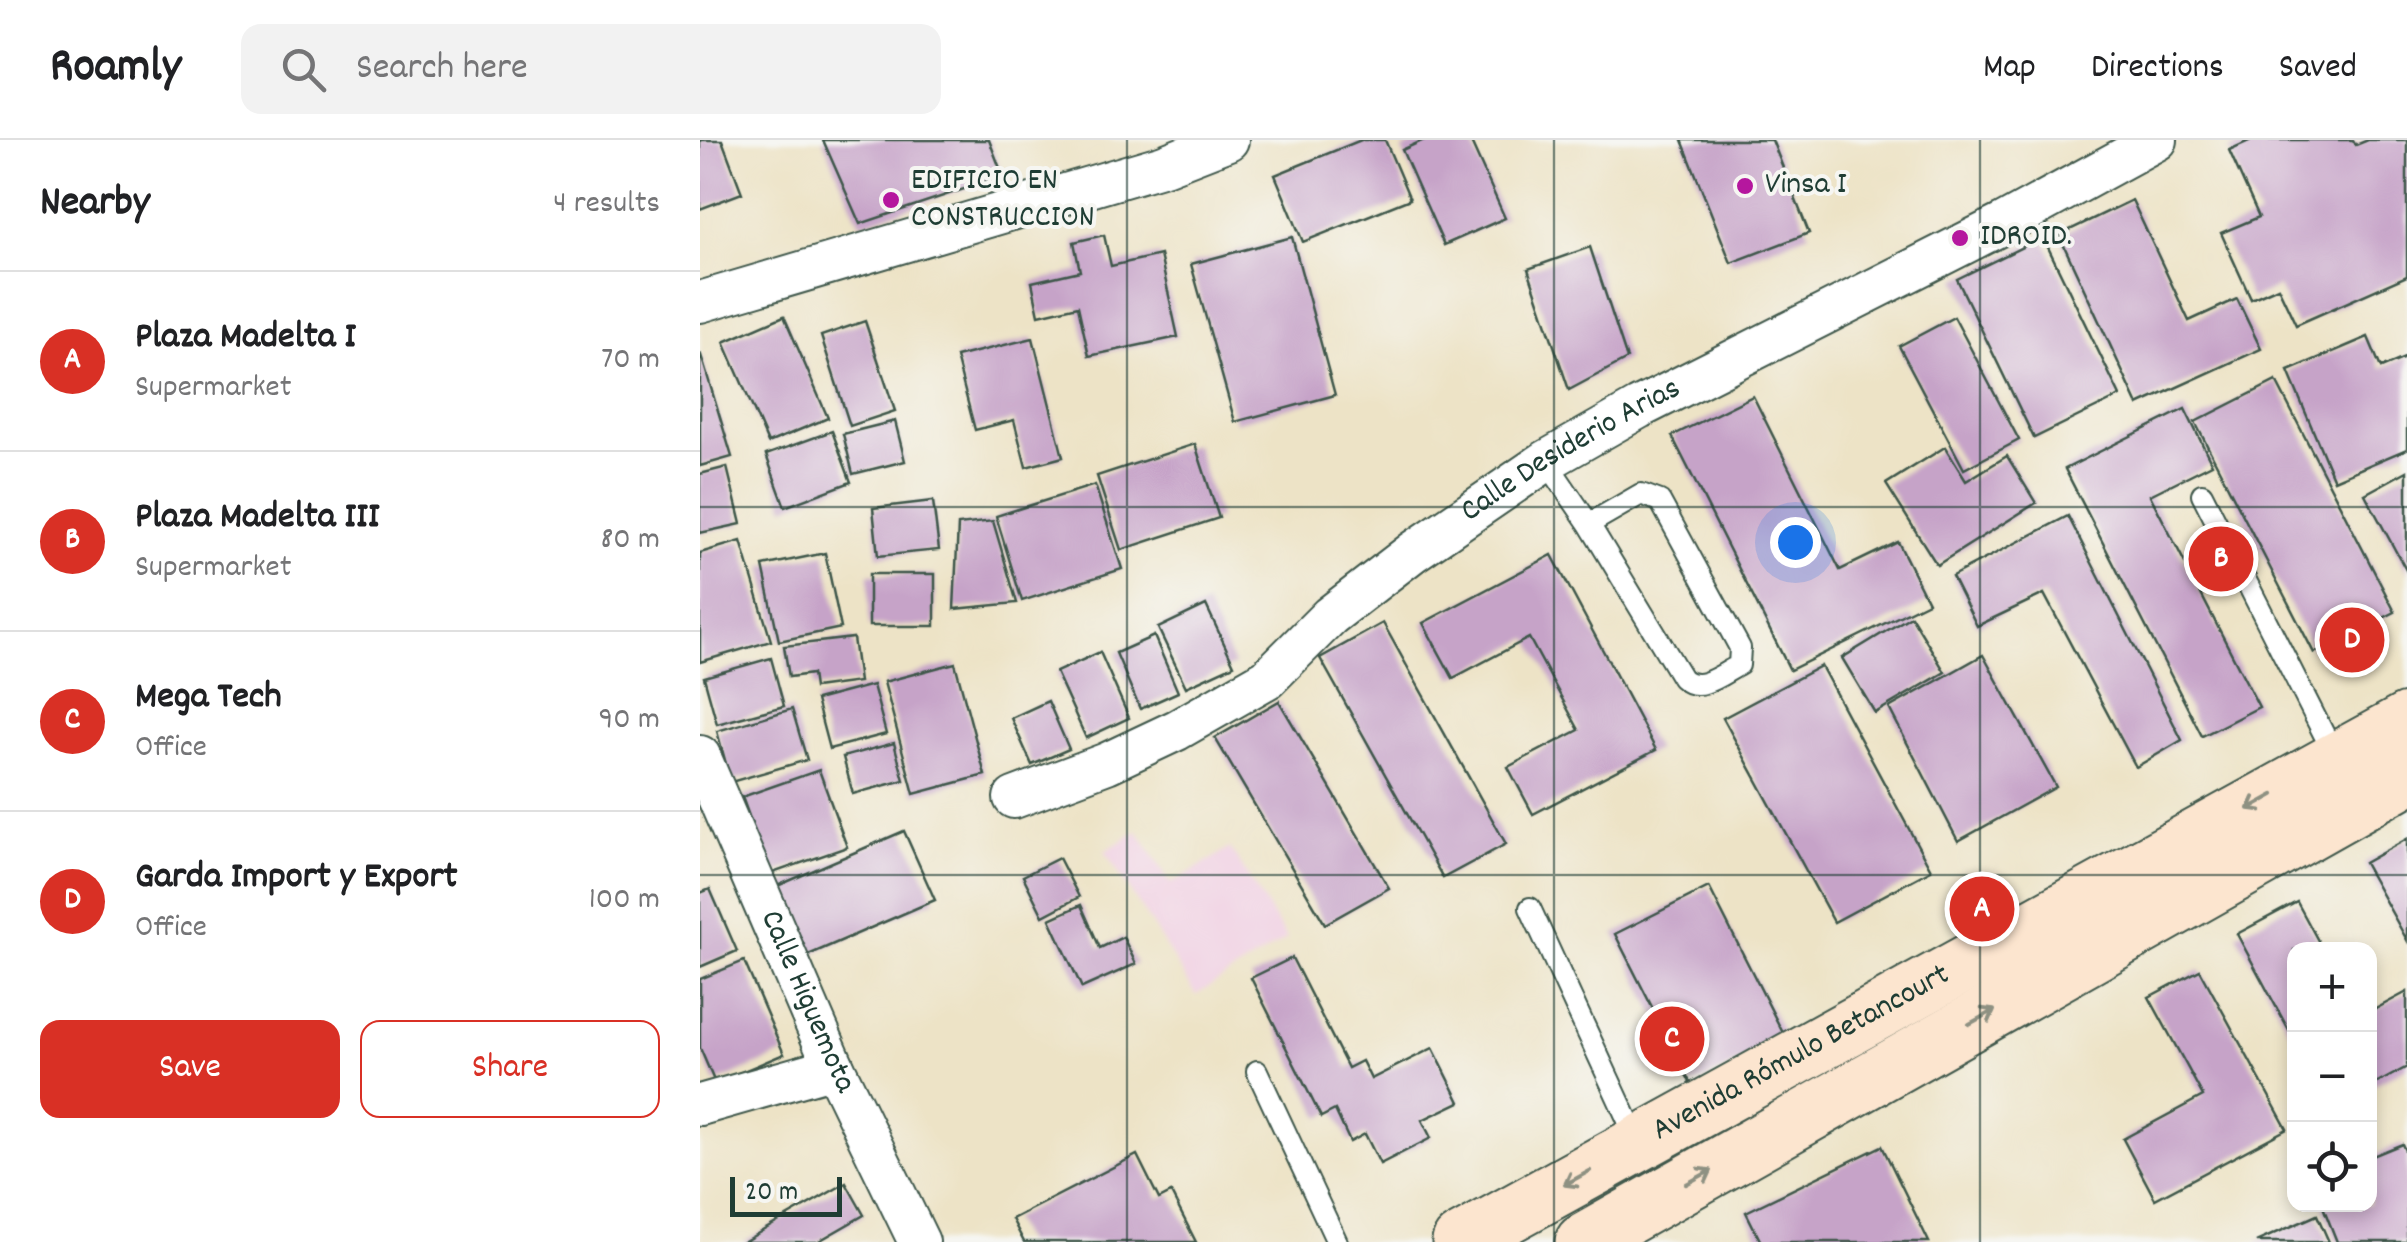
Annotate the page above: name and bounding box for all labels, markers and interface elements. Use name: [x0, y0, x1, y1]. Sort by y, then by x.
search box: [241, 24, 941, 114]
text: Roamly: [50, 35, 181, 104]
icon: search: [276, 42, 331, 97]
text: Search here: [356, 42, 528, 97]
text: Map: [1983, 44, 2036, 94]
text: Directions: [2091, 44, 2224, 94]
text: Saved: [2279, 44, 2357, 94]
place label: EDIFICIO EN CONSTRUCCION: [911, 159, 1095, 242]
place label: Vinsa I: [1765, 163, 1847, 209]
text: Nearby: [40, 175, 150, 235]
marker: Vinsa I: [1734, 175, 1756, 197]
text: 4 results: [553, 182, 660, 228]
marker: EDIFICIO EN CONSTRUCCION: [880, 189, 902, 211]
place label: IDROID.: [1980, 215, 2072, 261]
marker: IDROID.: [1949, 227, 1971, 249]
text: Plaza Madelta I: [135, 311, 356, 366]
text: A: [64, 338, 81, 384]
text: 70 m: [601, 338, 660, 384]
text: Supermarket: [135, 366, 291, 412]
street label: Calle Desiderio Arias: [1452, 367, 1689, 535]
text: Plaza Madelta III: [135, 491, 380, 546]
your location: [1770, 517, 1821, 568]
text: B: [65, 518, 80, 564]
text: 80 m: [600, 518, 660, 564]
pin: B: [2188, 522, 2254, 596]
text: Supermarket: [135, 546, 291, 592]
pin: D: [2320, 602, 2384, 678]
text: Mega Tech: [135, 671, 282, 726]
text: C: [65, 698, 80, 744]
text: 90 m: [599, 698, 660, 744]
text: Office: [135, 726, 207, 772]
one-way arrow: [2247, 793, 2276, 813]
text: Garda Import y Export: [135, 851, 458, 906]
pin: A: [1950, 872, 2014, 946]
text: D: [64, 878, 81, 924]
text: 100 m: [589, 878, 660, 924]
street label: Calle Higuemota: [746, 904, 867, 1102]
text: Office: [135, 906, 207, 952]
map controls: [2287, 942, 2377, 1212]
button: +: [2287, 942, 2377, 1032]
street label: Avenida Rómulo Betancourt: [1645, 953, 1959, 1154]
pin: C: [1640, 1002, 1704, 1076]
one-way arrow: [1967, 1007, 1995, 1027]
button: Save: [40, 1020, 340, 1118]
button: Share: [360, 1020, 660, 1118]
button: −: [2287, 1032, 2377, 1122]
button: locate: [2287, 1122, 2377, 1212]
one-way arrow: [1684, 1166, 1713, 1186]
one-way arrow: [1563, 1168, 1592, 1188]
scale bar: [730, 1172, 842, 1216]
text: 20 m: [745, 1174, 798, 1214]

